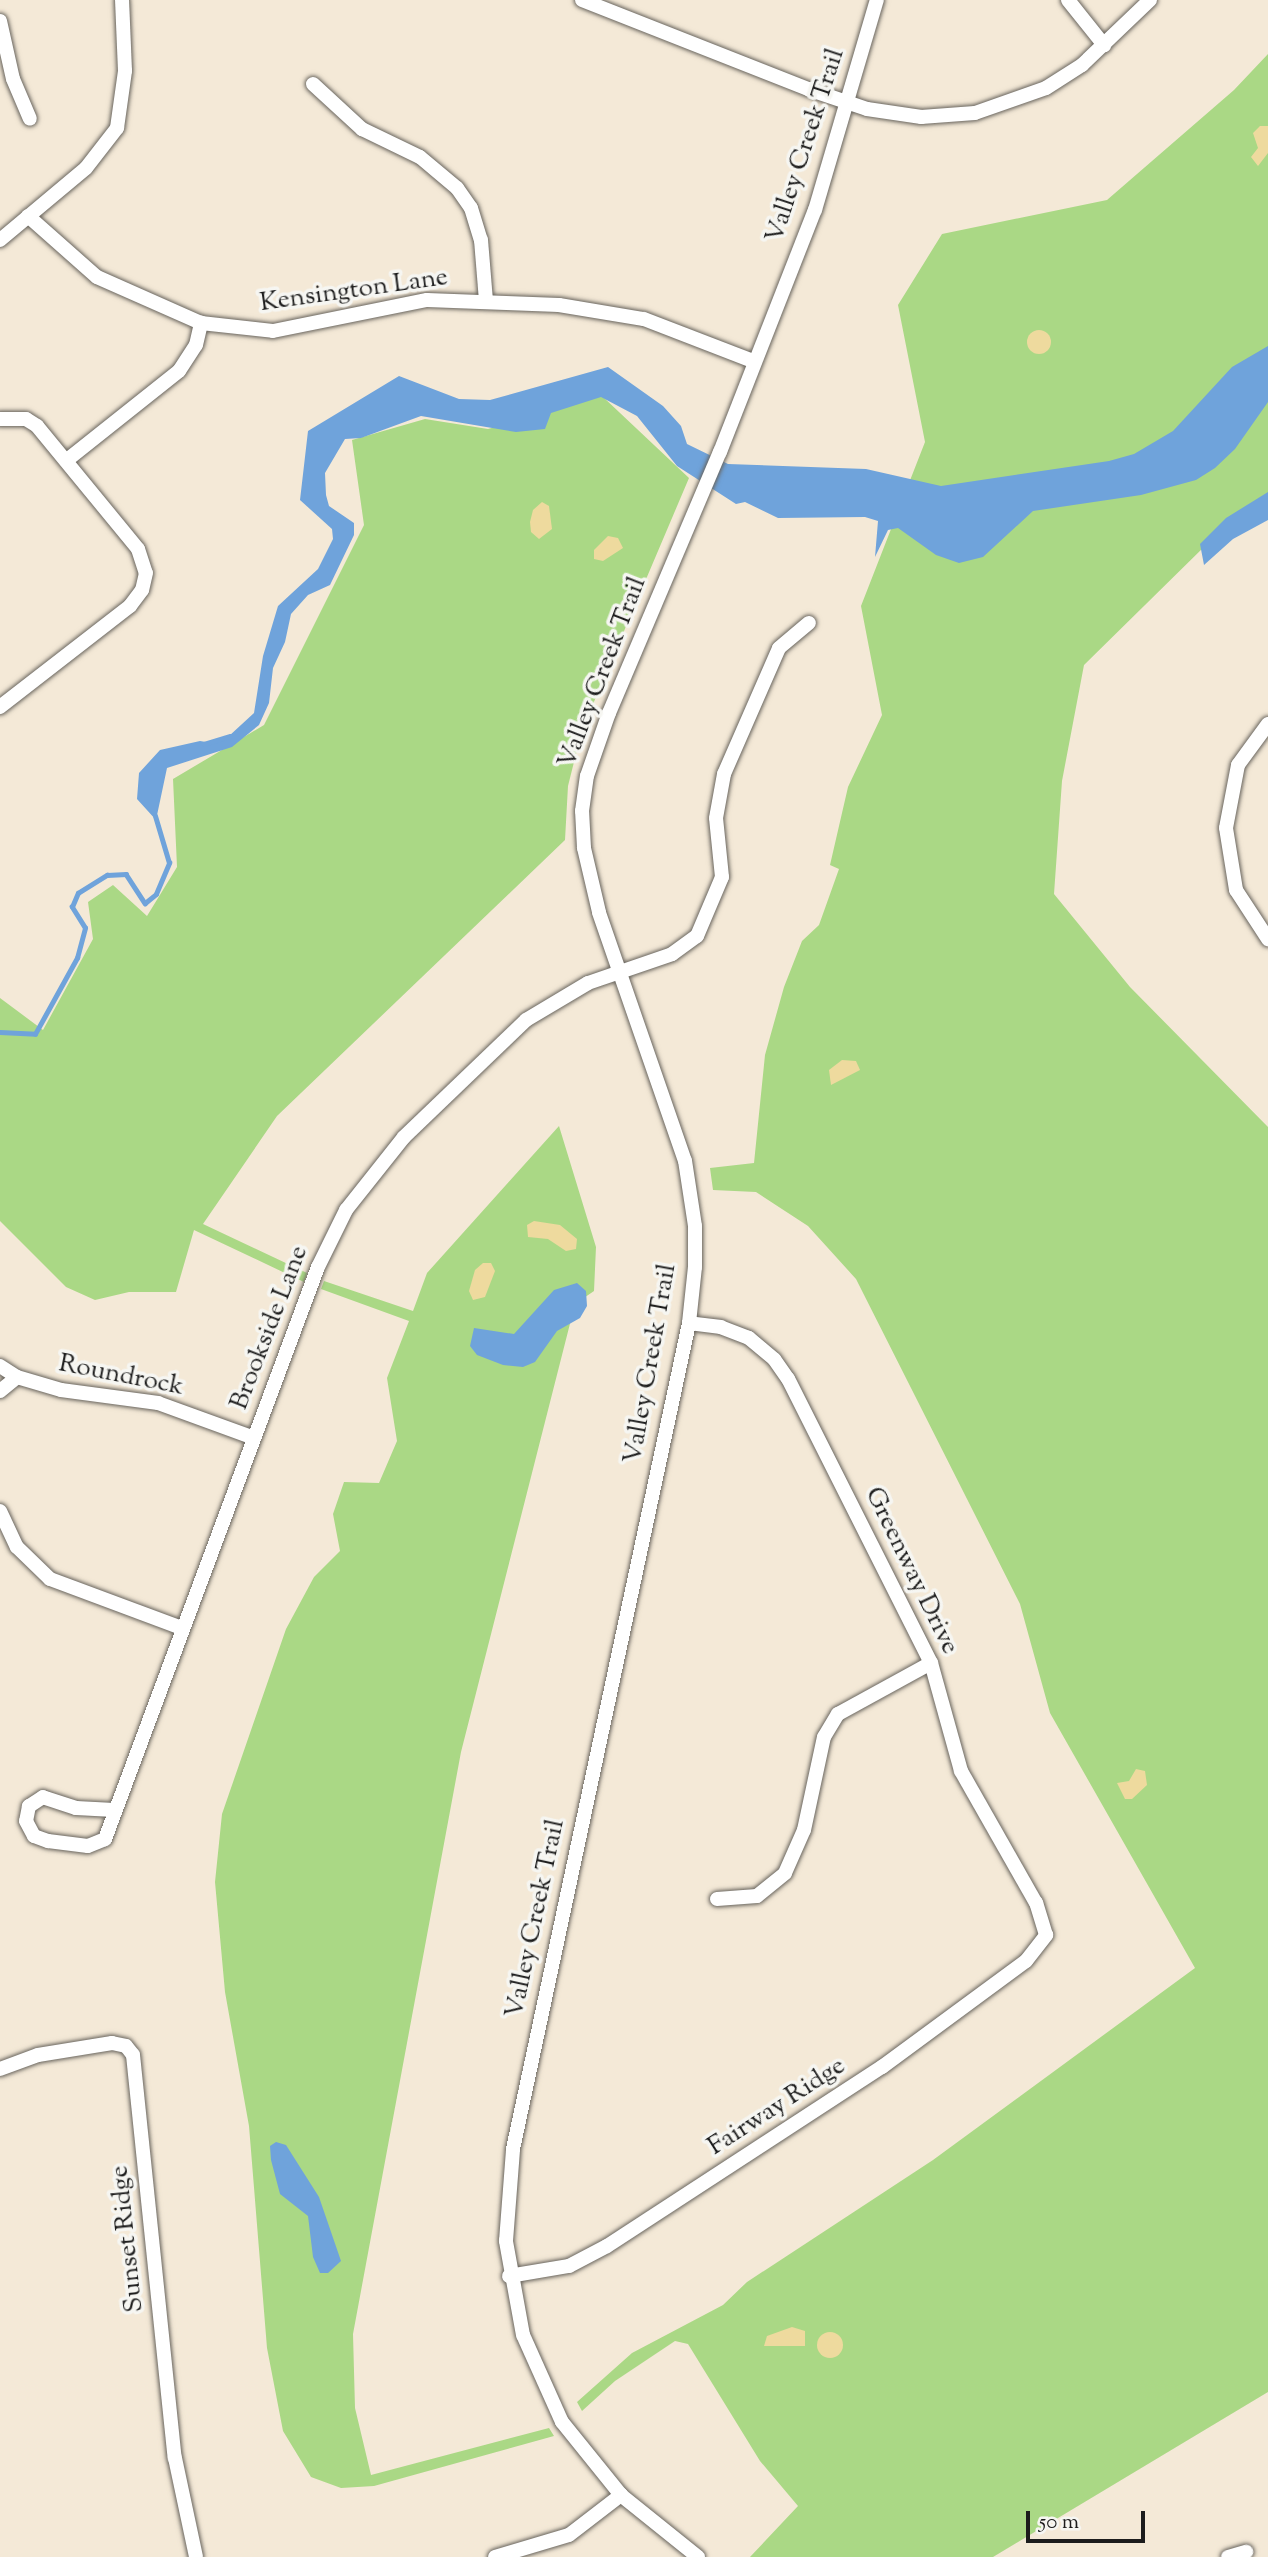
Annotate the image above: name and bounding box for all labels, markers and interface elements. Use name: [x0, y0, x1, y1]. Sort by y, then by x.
street label: Valley Creek Trail: [760, 45, 852, 247]
street label: Kensington Lane: [258, 262, 450, 320]
street label: Valley Creek Trail: [552, 573, 654, 773]
street label: Brookside Lane: [224, 1242, 316, 1414]
street label: Valley Creek Trail: [618, 1262, 684, 1466]
street label: Roundrock: [56, 1349, 186, 1403]
street label: Greenway Drive: [857, 1482, 965, 1660]
street label: Valley Creek Trail: [500, 1817, 572, 2021]
street label: Fairway Ridge: [702, 2051, 852, 2163]
street label: Sunset Ridge: [105, 2164, 151, 2314]
scale bar: [1030, 2498, 1149, 2542]
text: 50 m: [1039, 2508, 1079, 2538]

